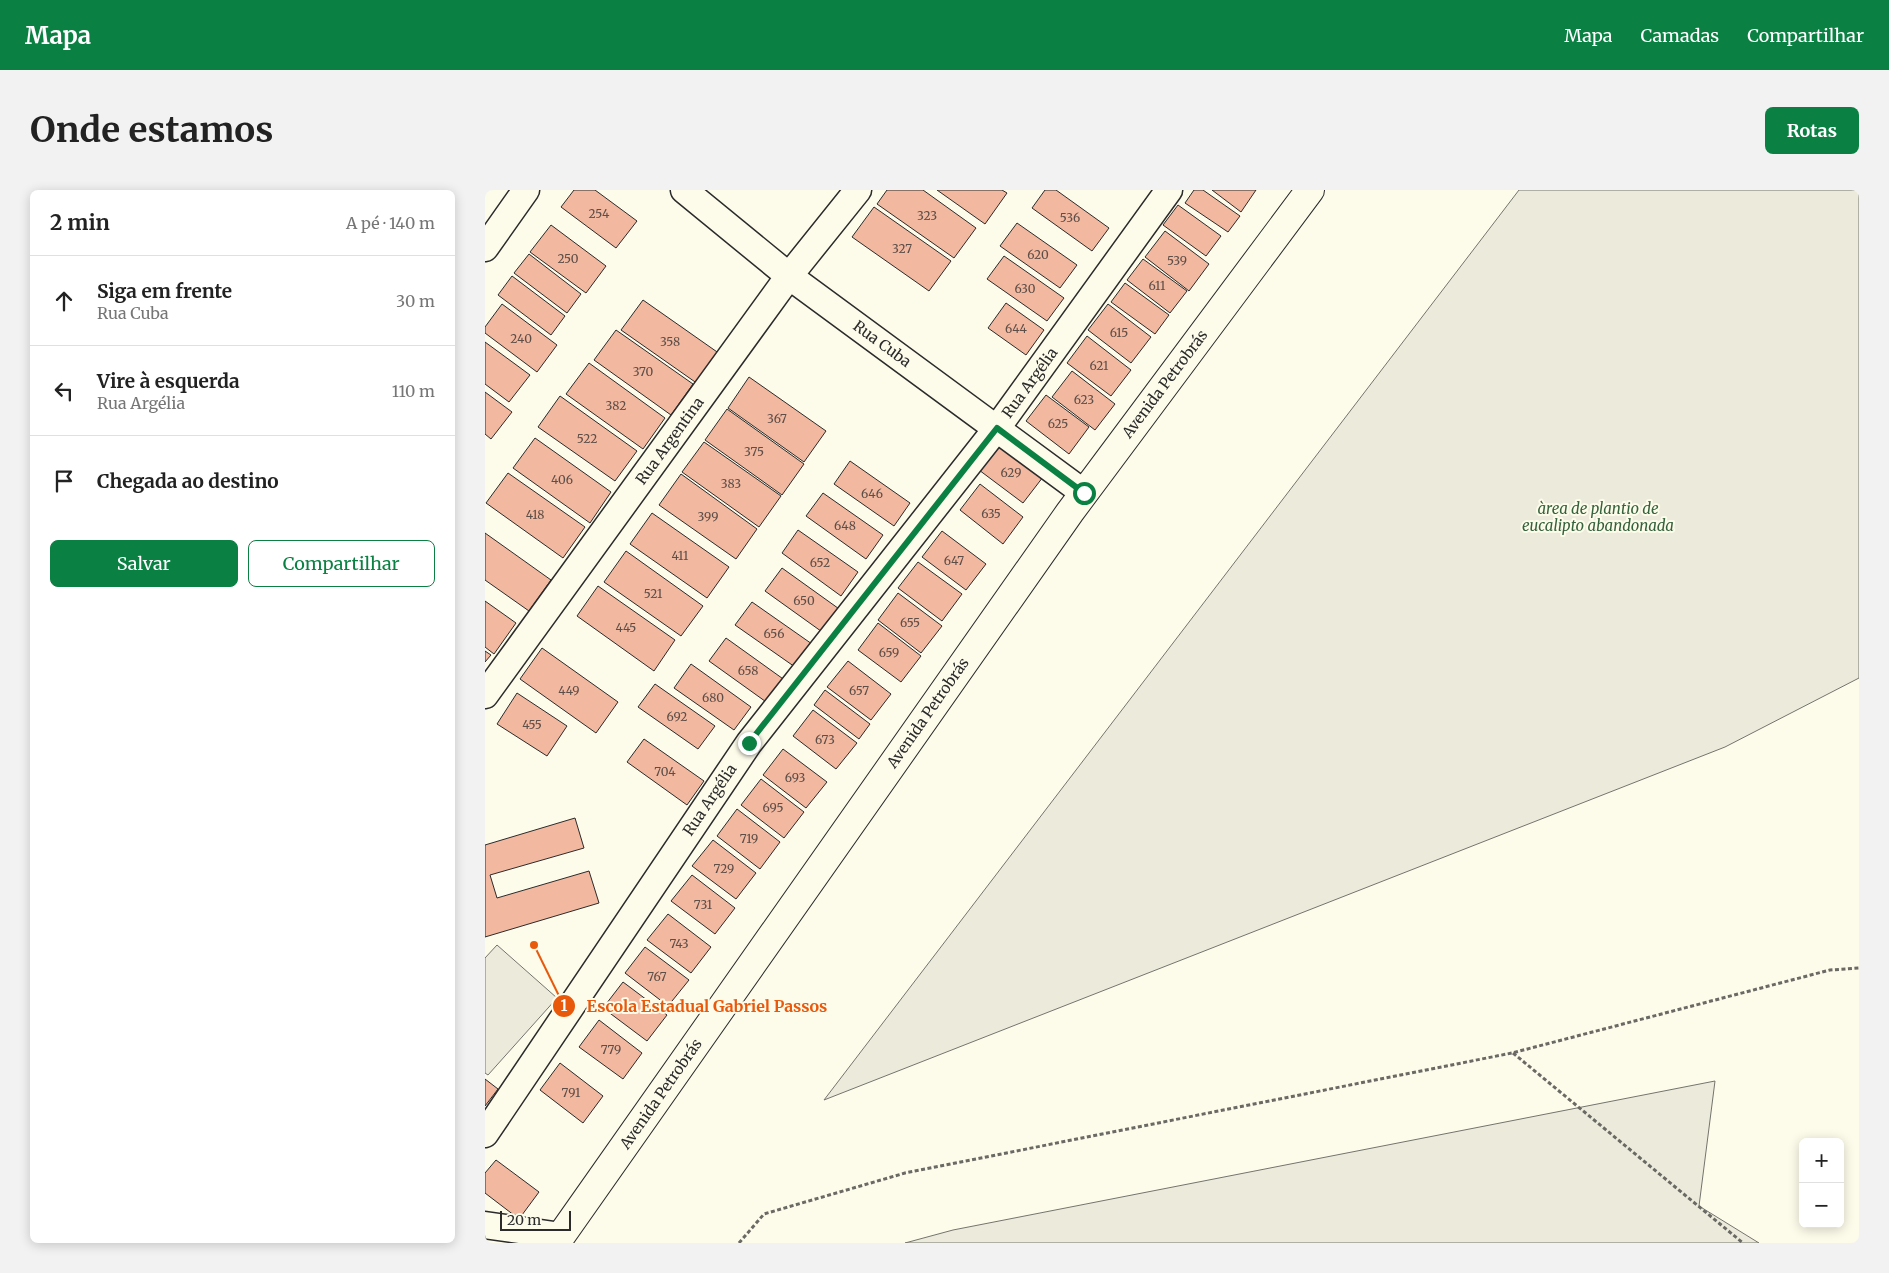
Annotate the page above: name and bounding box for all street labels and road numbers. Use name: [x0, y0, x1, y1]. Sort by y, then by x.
street label: Rua Cuba: [850, 316, 915, 371]
street label: Avenida Petrobrás: [1117, 326, 1211, 442]
street label: Rua Argélia: [998, 344, 1062, 422]
street label: Rua Argentina: [631, 393, 708, 488]
street label: Avenida Petrobrás: [882, 654, 973, 772]
street label: Rua Argélia: [679, 760, 741, 839]
street label: Avenida Petrobrás: [615, 1035, 706, 1153]

